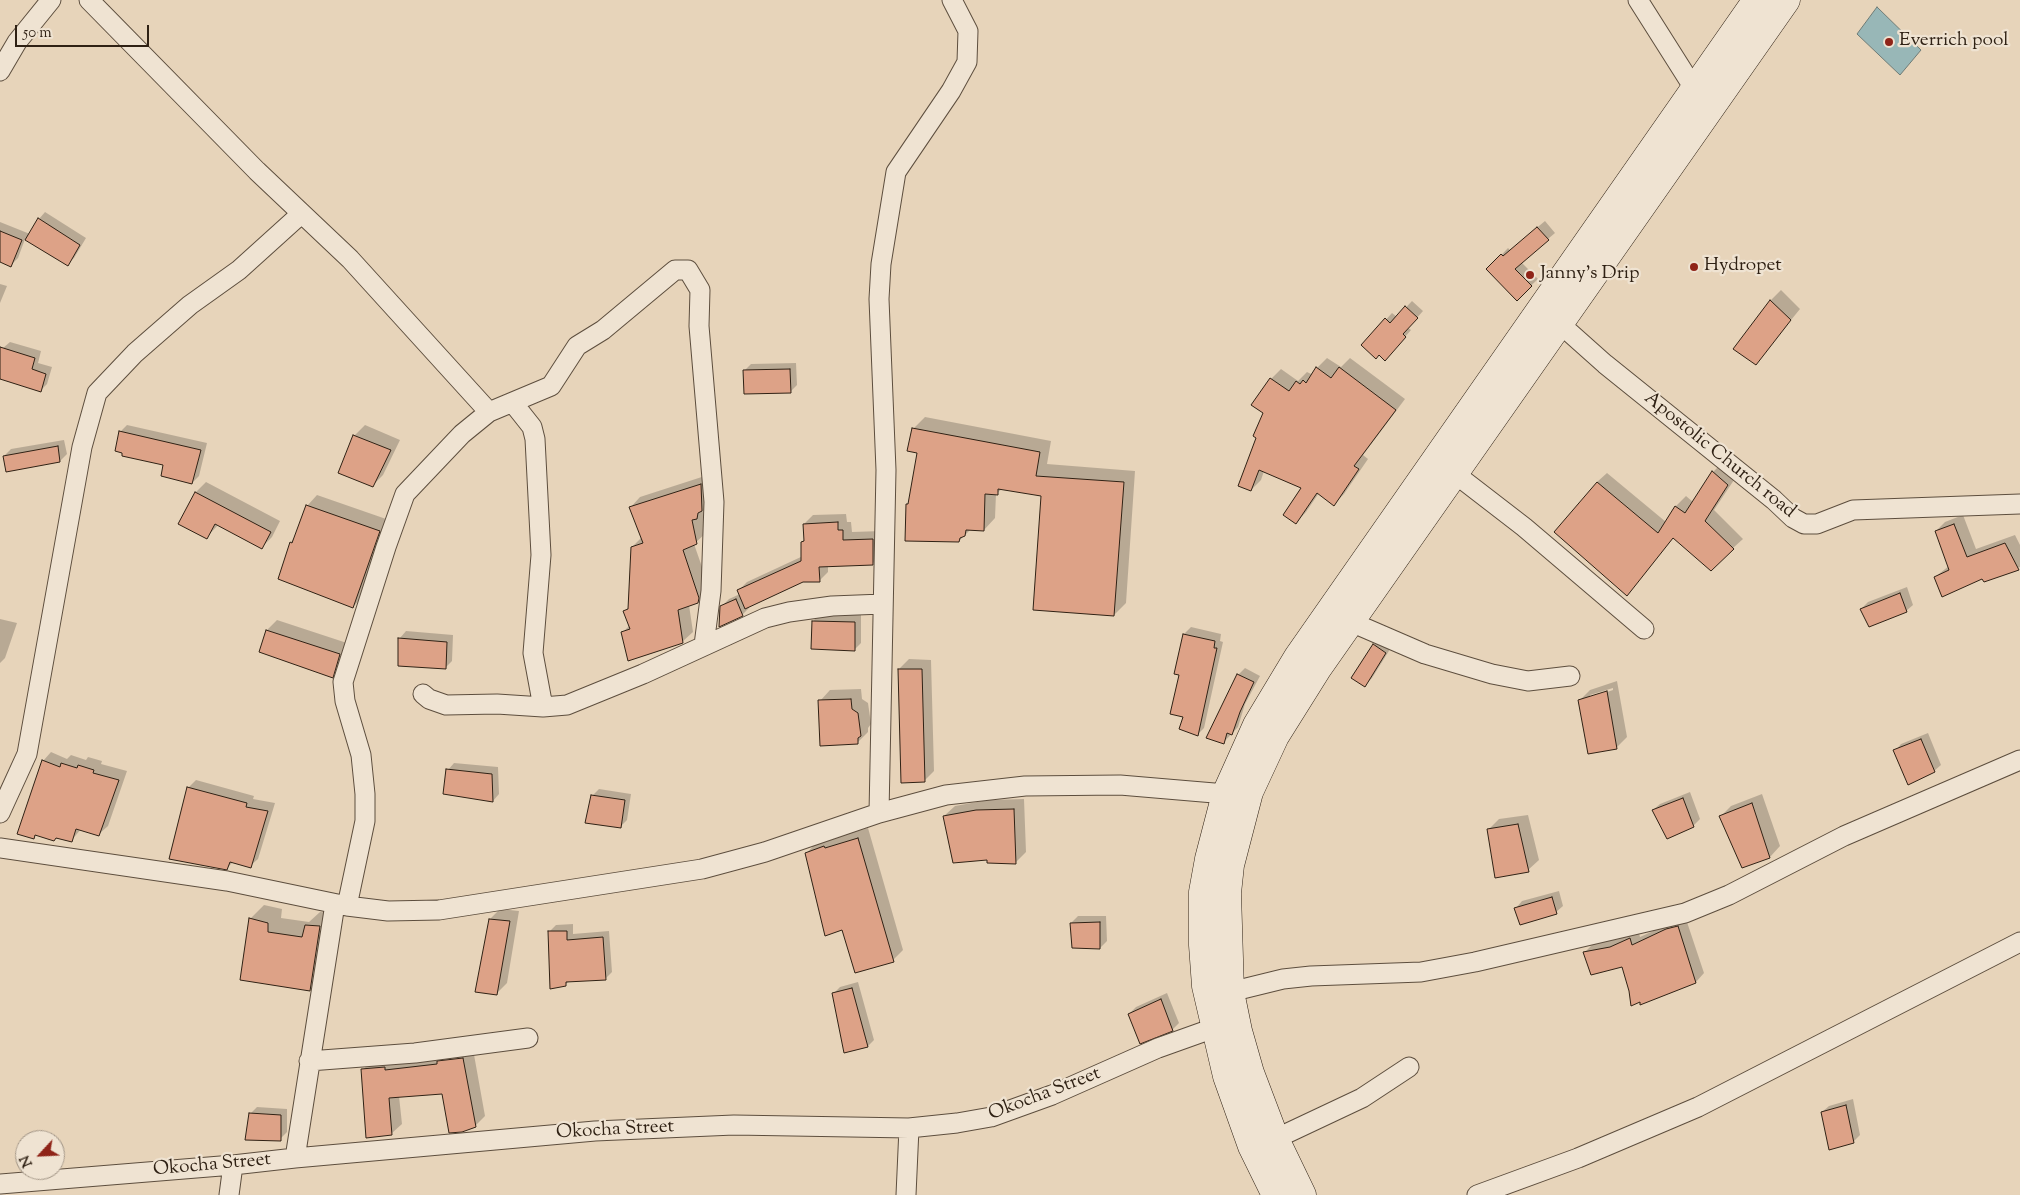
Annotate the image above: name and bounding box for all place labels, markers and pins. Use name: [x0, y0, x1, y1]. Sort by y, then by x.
place label: Everrich pool: [1899, 31, 2008, 53]
marker: Everrich pool: [1883, 36, 1895, 48]
place label: Hydropet: [1704, 256, 1782, 278]
marker: Hydropet: [1688, 261, 1700, 273]
place label: Janny's Drip: [1540, 264, 1640, 286]
marker: Janny's Drip: [1524, 269, 1536, 281]

